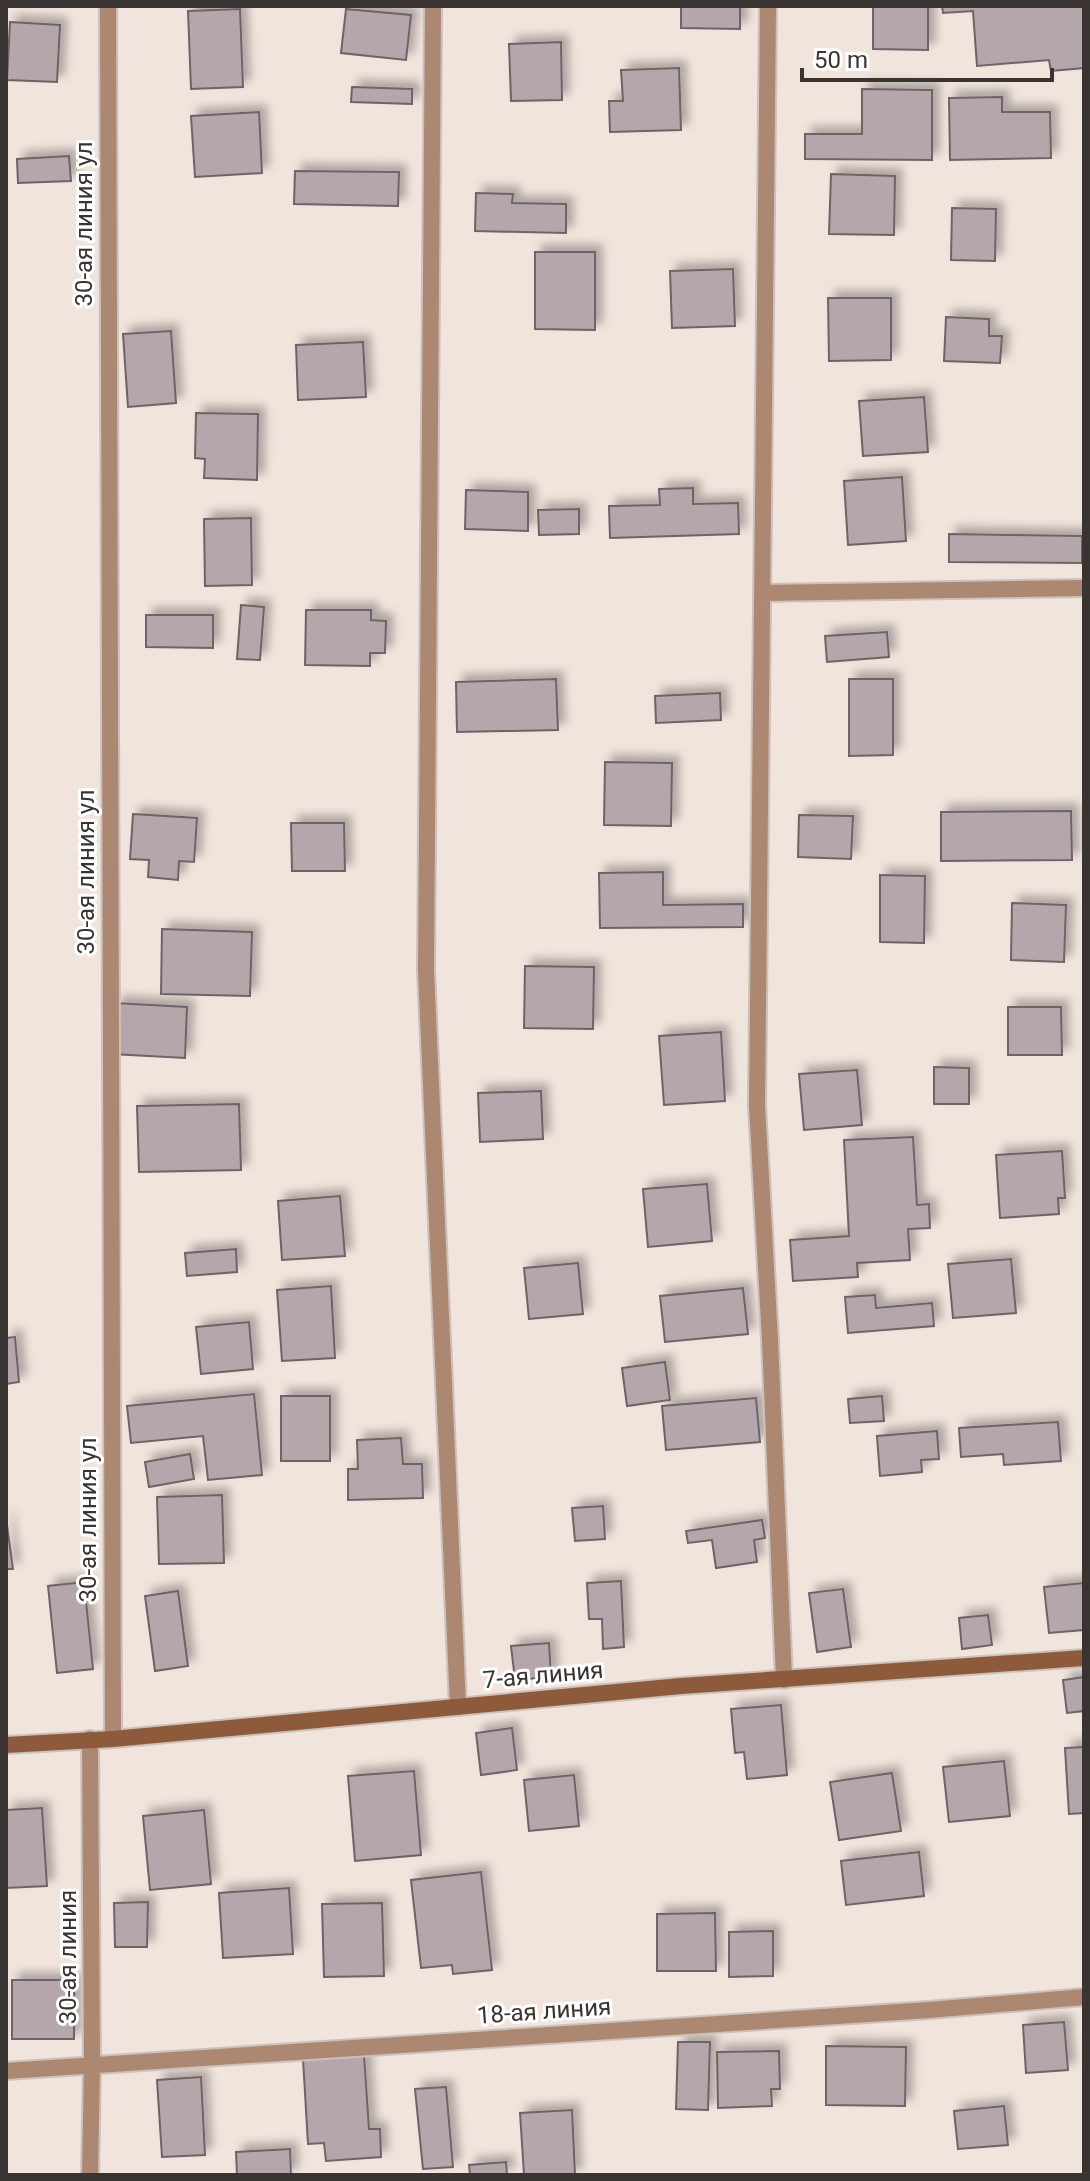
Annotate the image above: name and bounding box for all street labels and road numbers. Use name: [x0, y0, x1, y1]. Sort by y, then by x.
street label: 30-ая линия ул: [70, 141, 98, 307]
street label: 30-ая линия ул: [72, 789, 100, 955]
street label: 30-ая линия ул: [74, 1437, 102, 1603]
street label: 7-ая линия: [482, 1656, 604, 1694]
street label: 30-ая линия: [54, 1890, 82, 2024]
street label: 18-ая линия: [476, 1992, 612, 2030]

